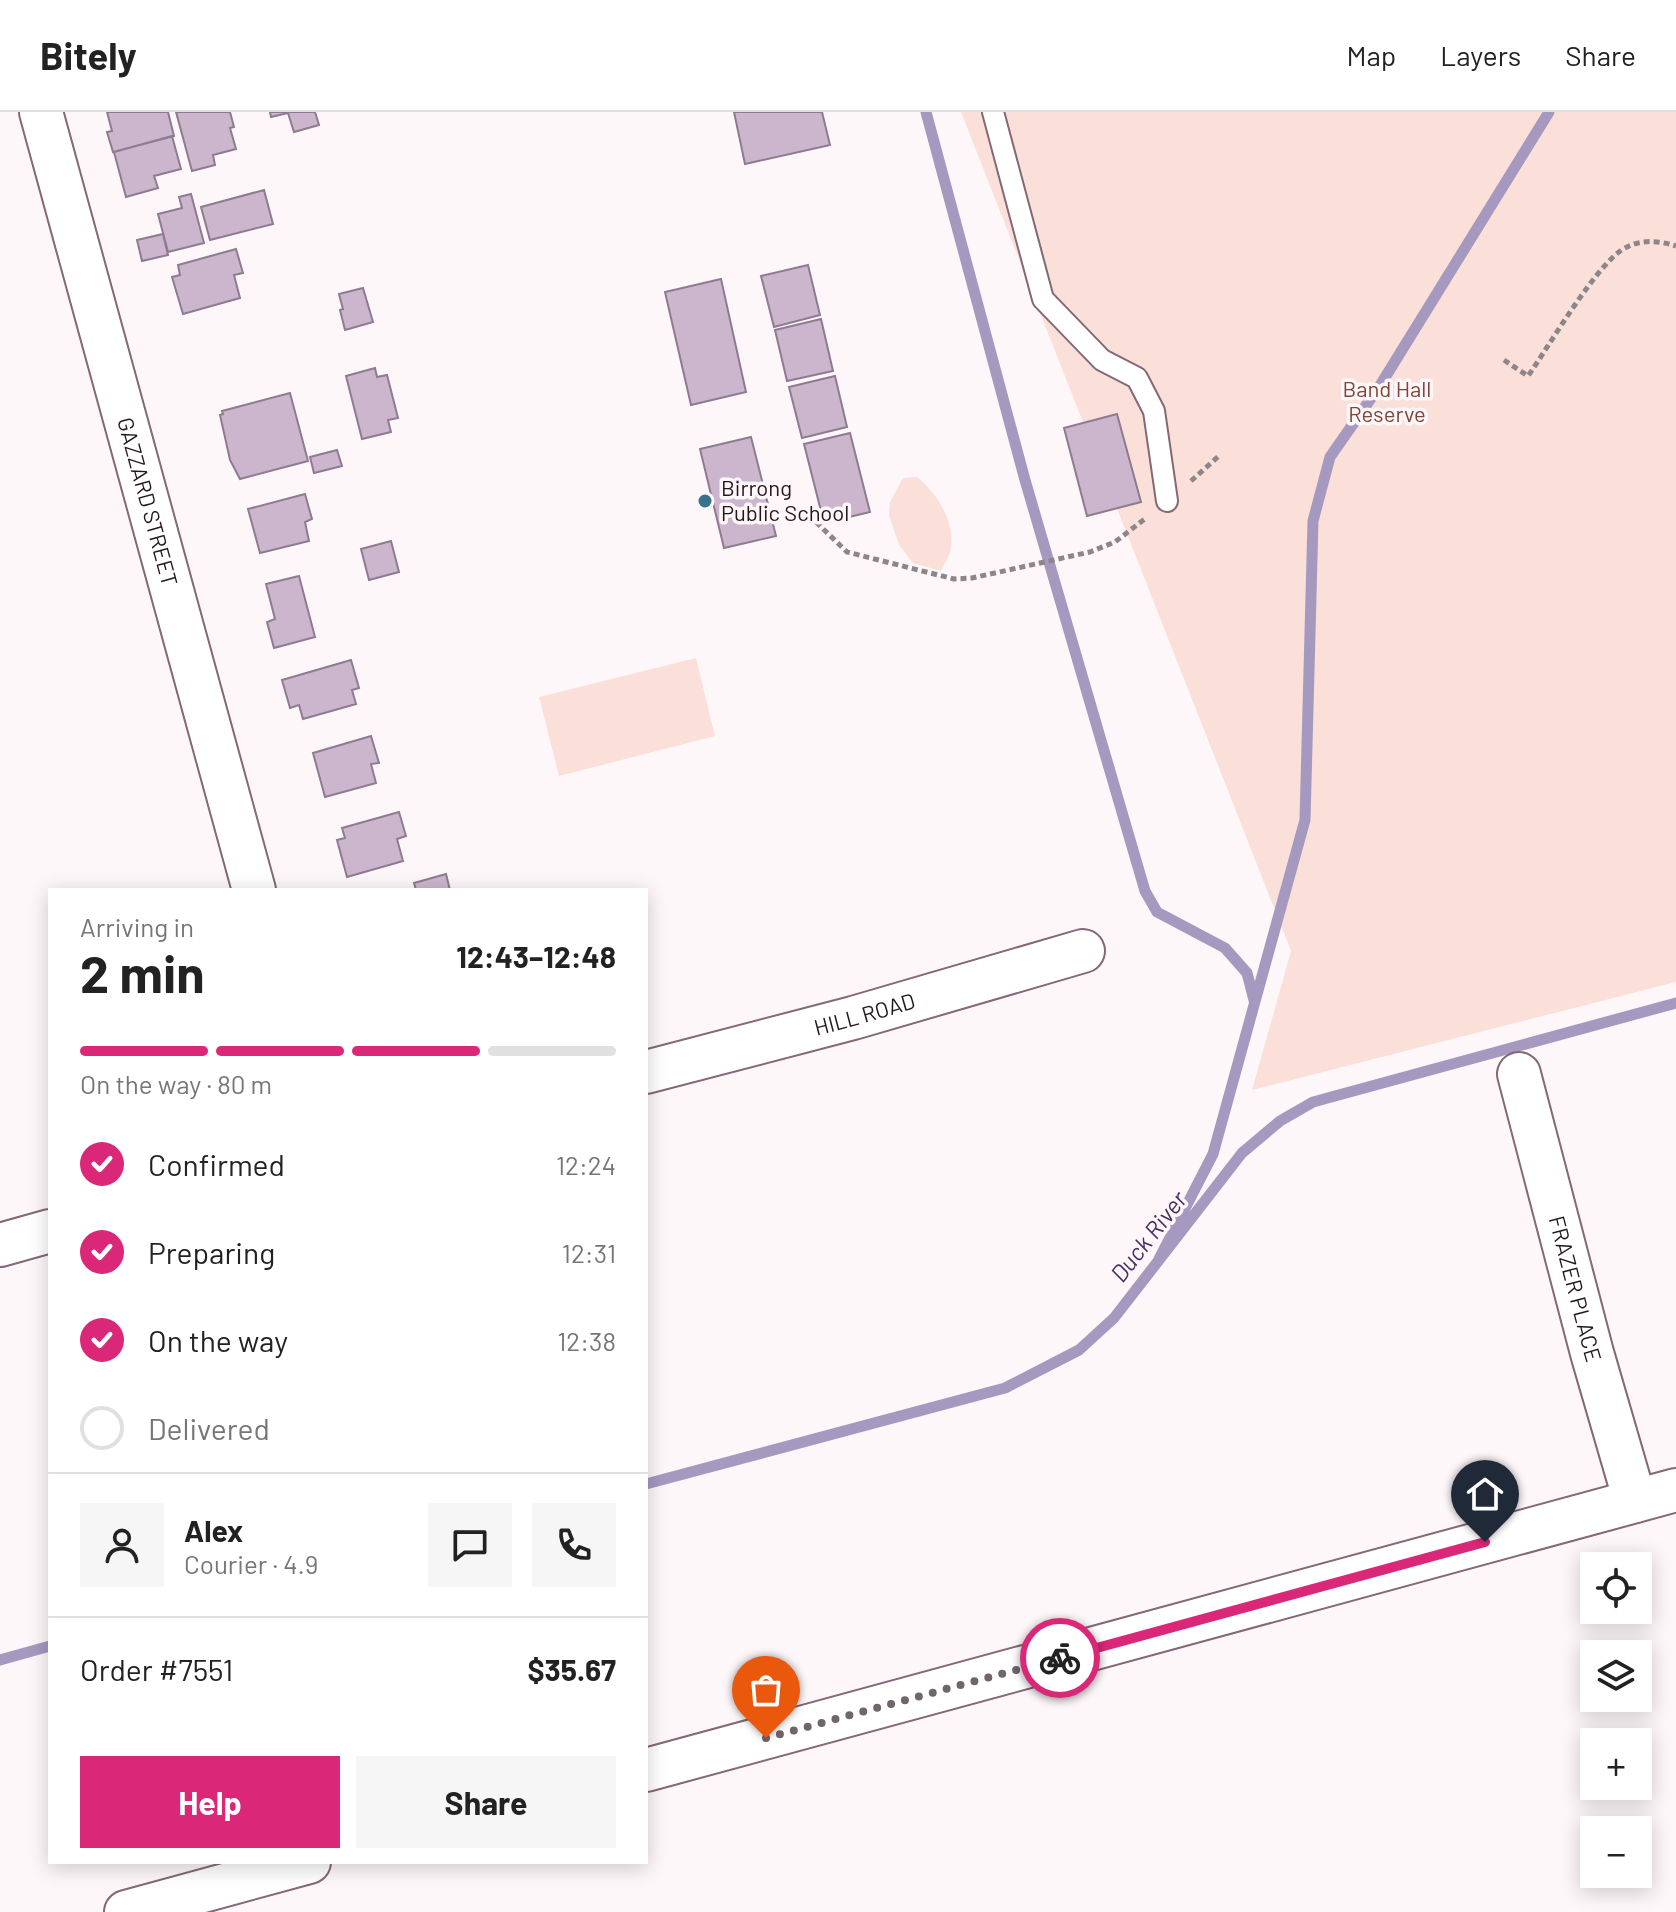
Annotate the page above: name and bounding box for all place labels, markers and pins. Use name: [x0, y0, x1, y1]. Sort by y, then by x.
place label: Birrong Public School: [721, 474, 849, 525]
marker: Birrong Public School: [696, 492, 714, 510]
pin: [1451, 1460, 1519, 1542]
pin: [732, 1656, 800, 1738]

